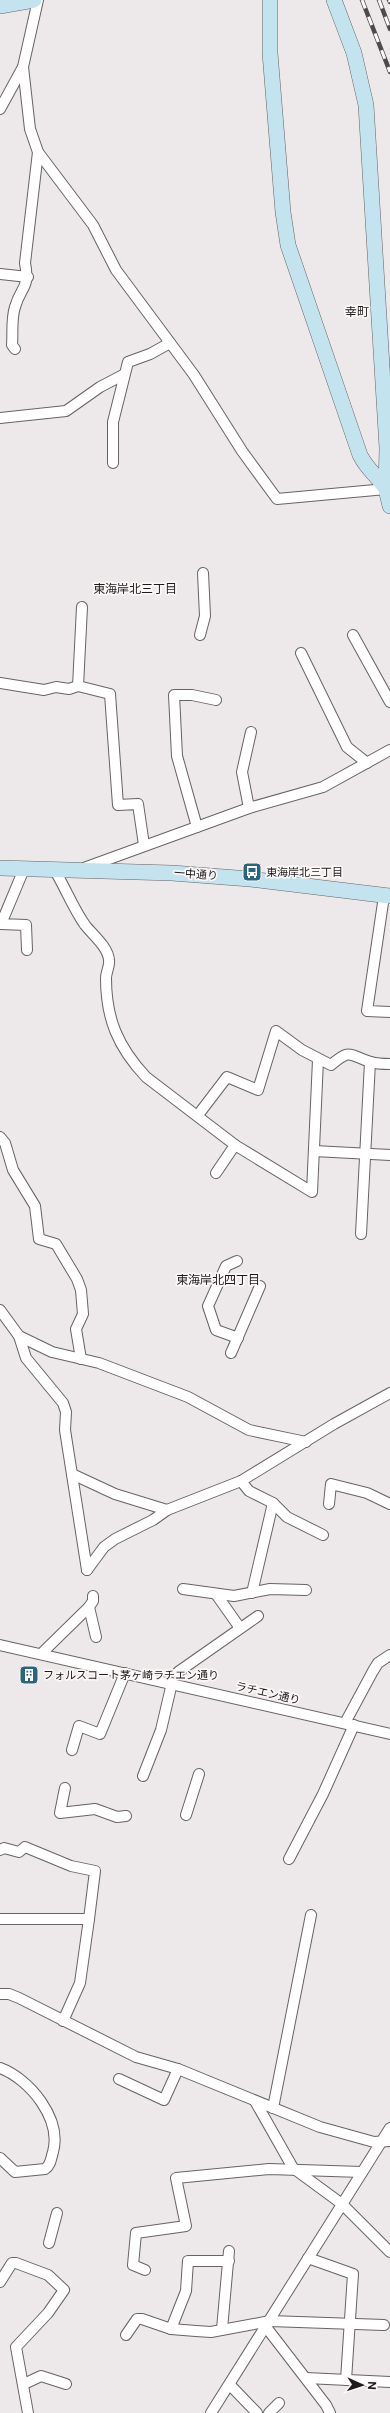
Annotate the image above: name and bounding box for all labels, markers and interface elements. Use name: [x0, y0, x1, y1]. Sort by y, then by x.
district label: 幸町: [345, 305, 369, 319]
district label: 東海岸北三丁目: [93, 582, 177, 596]
bus stop icon: 東海岸北三丁目: [241, 861, 263, 883]
street label: 一中通り: [174, 866, 218, 882]
place label: 東海岸北三丁目: [266, 866, 343, 878]
district label: 東海岸北四丁目: [176, 1273, 260, 1287]
building icon: フォルスコート茅ヶ崎ラチエン通り: [18, 1664, 40, 1686]
place label: フォルスコート茅ヶ崎ラチエン通り: [43, 1669, 219, 1681]
street label: ラチエン通り: [234, 1680, 302, 1706]
north arrow: [342, 2365, 382, 2405]
text: N: [366, 2381, 378, 2390]

